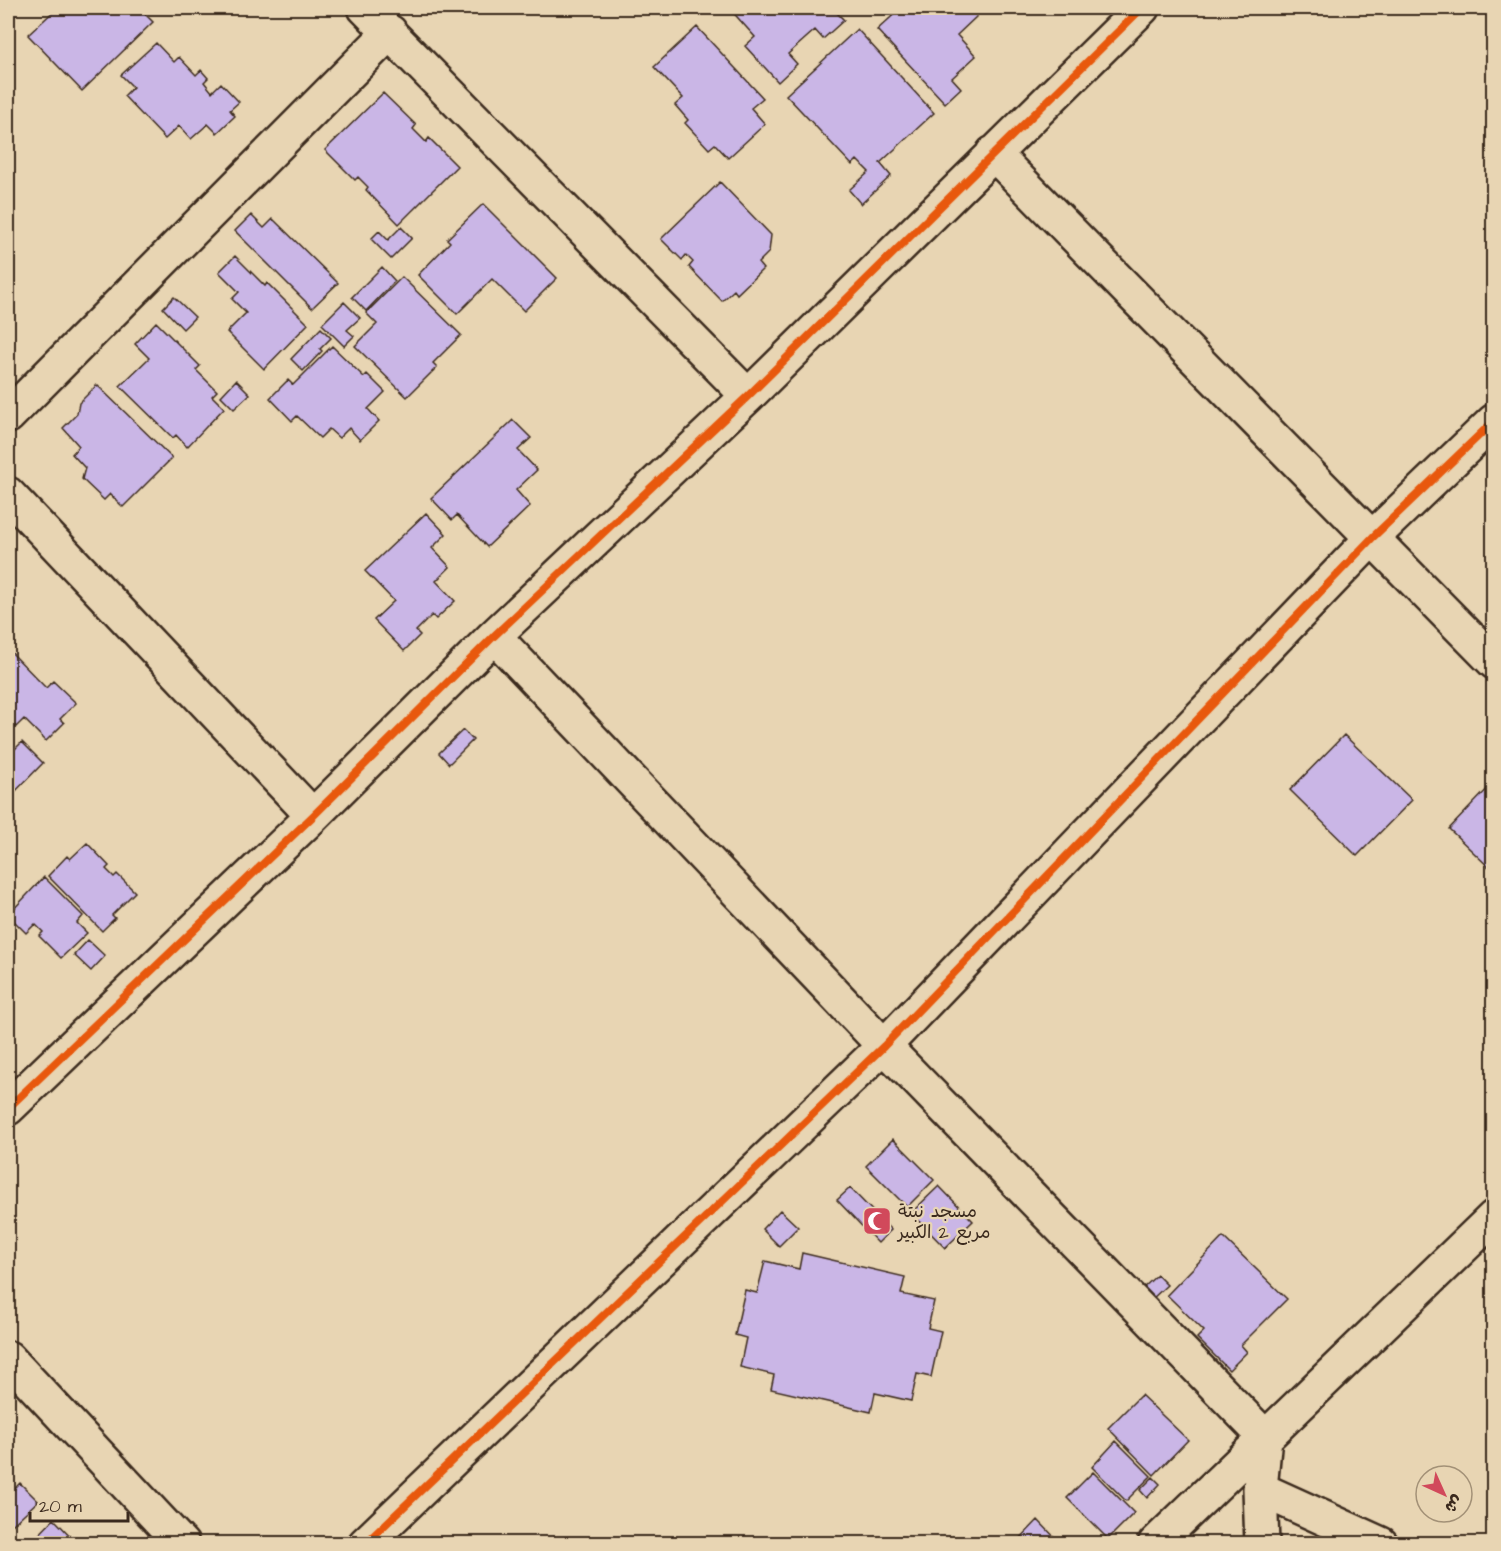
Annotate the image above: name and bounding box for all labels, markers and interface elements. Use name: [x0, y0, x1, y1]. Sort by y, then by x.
place label: مسجد نبتة مربع 2 الكبير: [896, 1199, 991, 1245]
mosque icon: مسجد نبتة مربع 2 الكبير: [861, 1205, 893, 1237]
north arrow: [1414, 1464, 1474, 1524]
scale bar: [30, 1485, 128, 1523]
text: ش: [1440, 1490, 1468, 1518]
text: 20 m: [39, 1494, 82, 1519]

